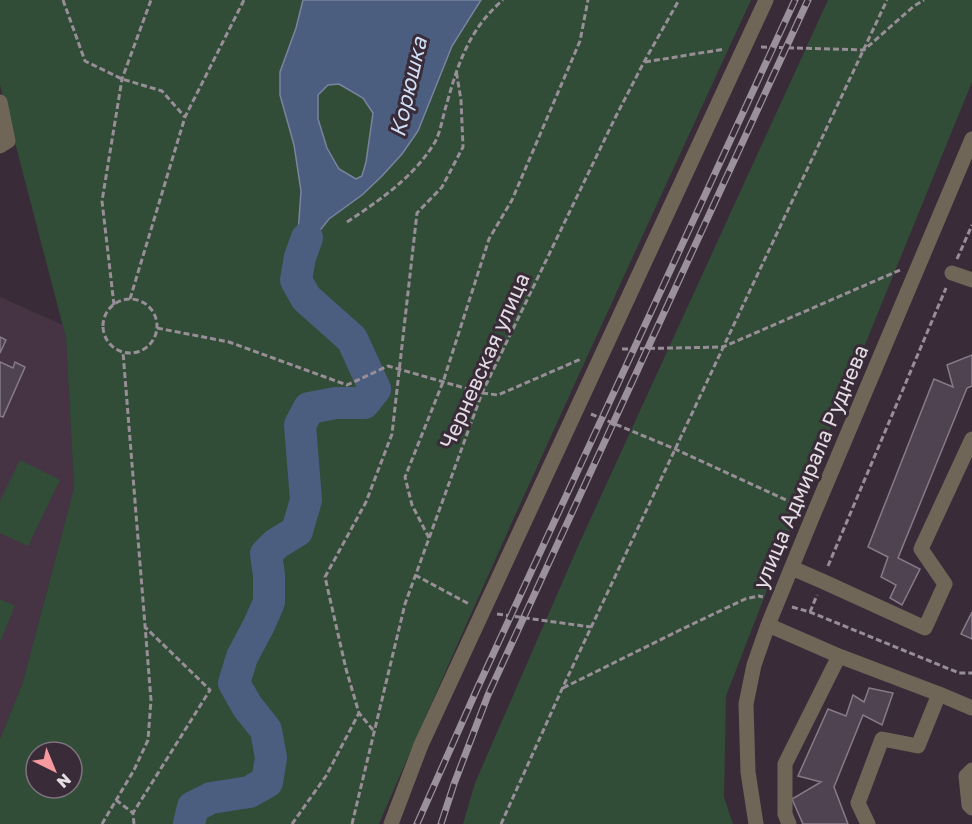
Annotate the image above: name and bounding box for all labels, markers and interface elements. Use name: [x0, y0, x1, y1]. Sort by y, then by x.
water label: Корюшка: [383, 33, 432, 139]
street label: Черневская улица: [434, 269, 535, 453]
street label: улица Адмирала Руднева: [747, 341, 873, 593]
north arrow: [24, 740, 84, 800]
text: N: [53, 770, 76, 792]

